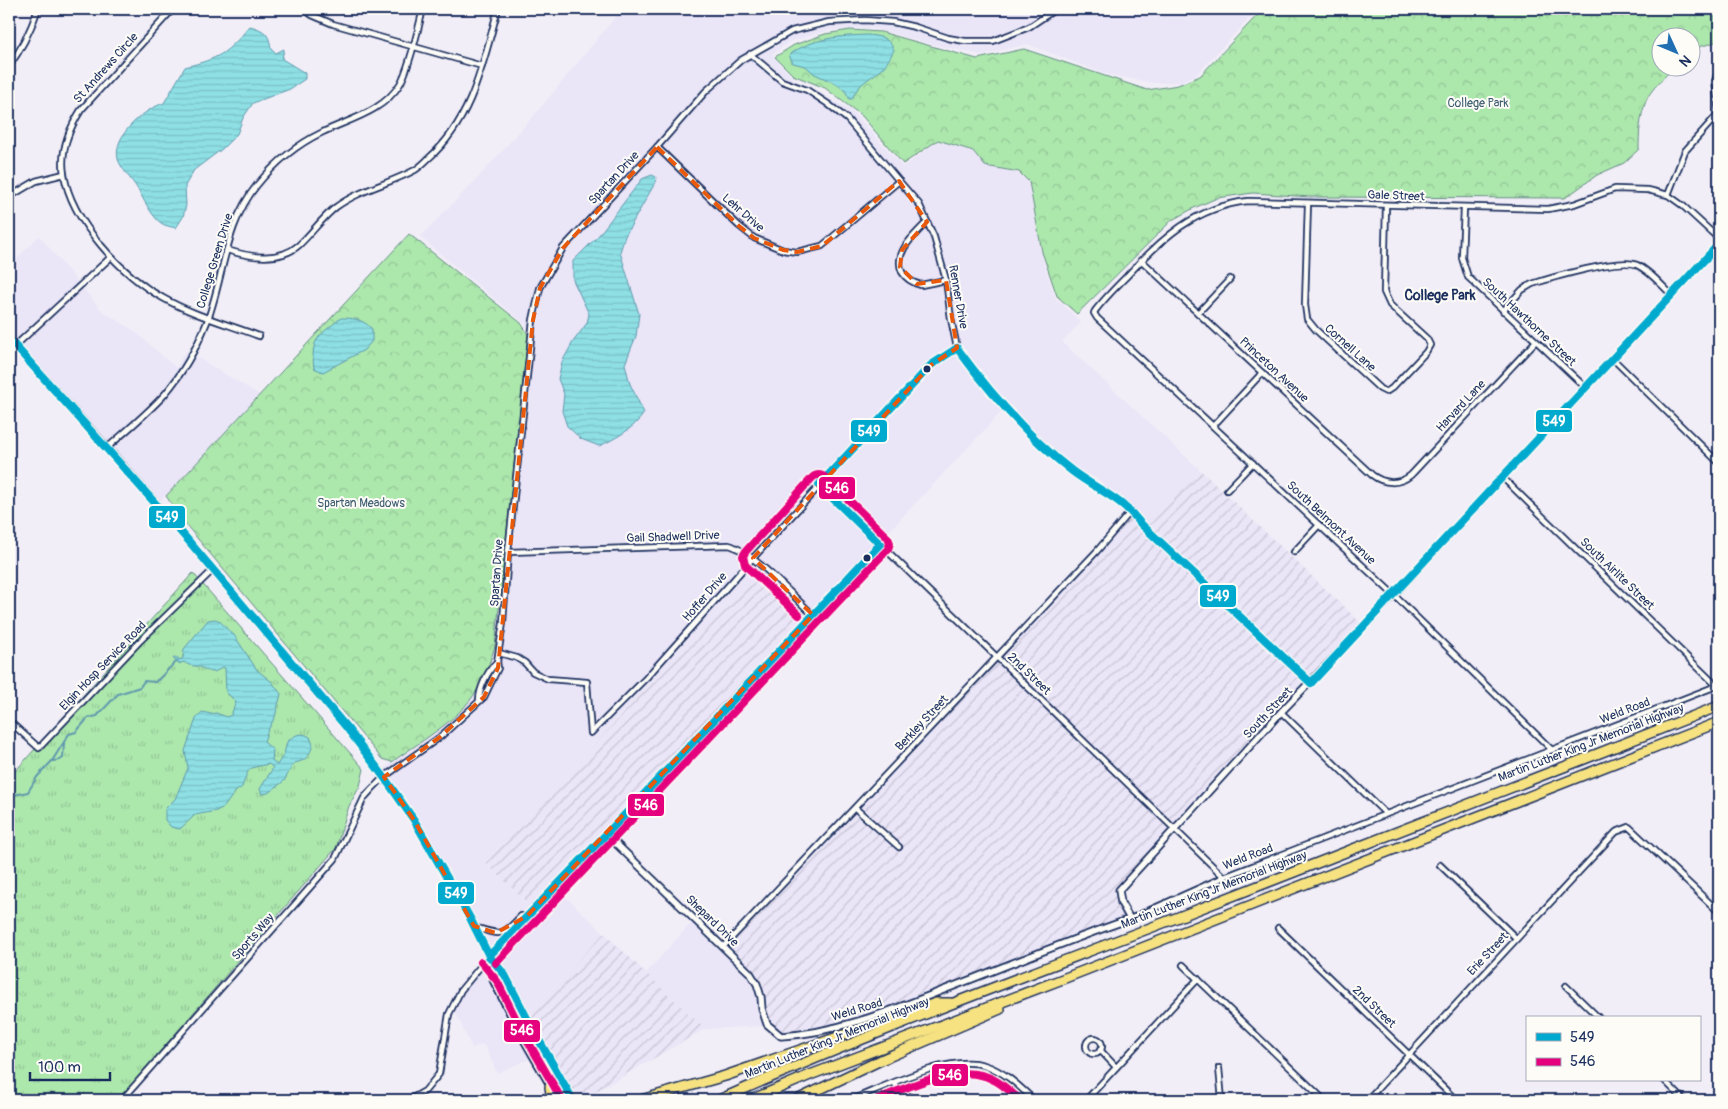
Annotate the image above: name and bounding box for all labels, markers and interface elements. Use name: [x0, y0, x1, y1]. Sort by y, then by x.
north arrow: [1650, 28, 1700, 78]
street label: St Andrews Circle: [70, 30, 142, 106]
text: N: [1676, 51, 1694, 70]
park label: College Park: [1447, 96, 1509, 111]
street label: Spartan Drive: [585, 148, 643, 208]
street label: Gale Street: [1367, 188, 1425, 205]
street label: Lehr Drive: [719, 191, 767, 235]
street label: College Green Drive: [193, 212, 237, 310]
street label: Renner Drive: [945, 264, 971, 330]
street label: South Hawthorne Street: [1479, 275, 1579, 369]
district label: College Park: [1404, 287, 1476, 304]
street label: Cornell Lane: [1321, 321, 1379, 375]
street label: Princeton Avenue: [1236, 334, 1312, 406]
unlabelled marker: [922, 364, 932, 374]
street label: Harvard Lane: [1433, 377, 1489, 435]
line badge: 549: [1535, 409, 1573, 433]
text: 549: [1543, 413, 1565, 430]
line badge: 549: [850, 419, 888, 443]
text: 549: [858, 423, 880, 440]
line badge: 546: [818, 476, 856, 500]
street label: South Belmont Avenue: [1283, 478, 1379, 568]
text: 546: [825, 480, 849, 497]
park label: Spartan Meadows: [317, 496, 405, 511]
line badge: 549: [148, 505, 186, 529]
text: 549: [156, 509, 178, 526]
street label: Gail Shadwell Drive: [626, 528, 720, 546]
street label: South Airlite Street: [1577, 535, 1657, 613]
street label: Spartan Drive: [487, 539, 507, 607]
unlabelled marker: [862, 553, 872, 563]
street label: Hoffer Drive: [680, 569, 730, 625]
line badge: 549: [1199, 584, 1237, 608]
text: 549: [1207, 588, 1229, 605]
street label: Elgin Hosp Service Road: [56, 618, 150, 714]
street label: 2nd Street: [1004, 650, 1054, 698]
street label: South Street: [1240, 684, 1296, 742]
street label: Berkley Street: [892, 692, 952, 754]
street label: Weld Road: [1598, 695, 1652, 727]
street label: Martin Luther King Jr Memorial Highway: [1496, 701, 1686, 785]
line badge: 546: [627, 793, 665, 817]
text: 546: [634, 797, 658, 814]
street label: Weld Road: [1221, 841, 1275, 873]
street label: Martin Luther King Jr Memorial Highway: [1119, 848, 1309, 932]
line badge: 549: [437, 881, 475, 905]
text: 549: [445, 885, 467, 902]
street label: Shepard Drive: [682, 892, 742, 950]
street label: Sports Way: [229, 911, 277, 963]
street label: Erie Street: [1464, 929, 1512, 979]
street label: 2nd Street: [1349, 983, 1399, 1031]
street label: Martin Luther King Jr Memorial Highway: [743, 994, 931, 1082]
street label: Weld Road: [830, 995, 884, 1025]
legend: [1526, 1016, 1700, 1082]
line badge: 546: [503, 1019, 541, 1043]
text: 546: [510, 1022, 534, 1039]
text: 549: [1570, 1028, 1595, 1047]
scale bar: [30, 1049, 110, 1081]
text: 546: [1570, 1052, 1596, 1071]
text: 100 m: [38, 1058, 81, 1077]
line badge: 546: [931, 1063, 969, 1087]
text: 546: [938, 1067, 962, 1084]

